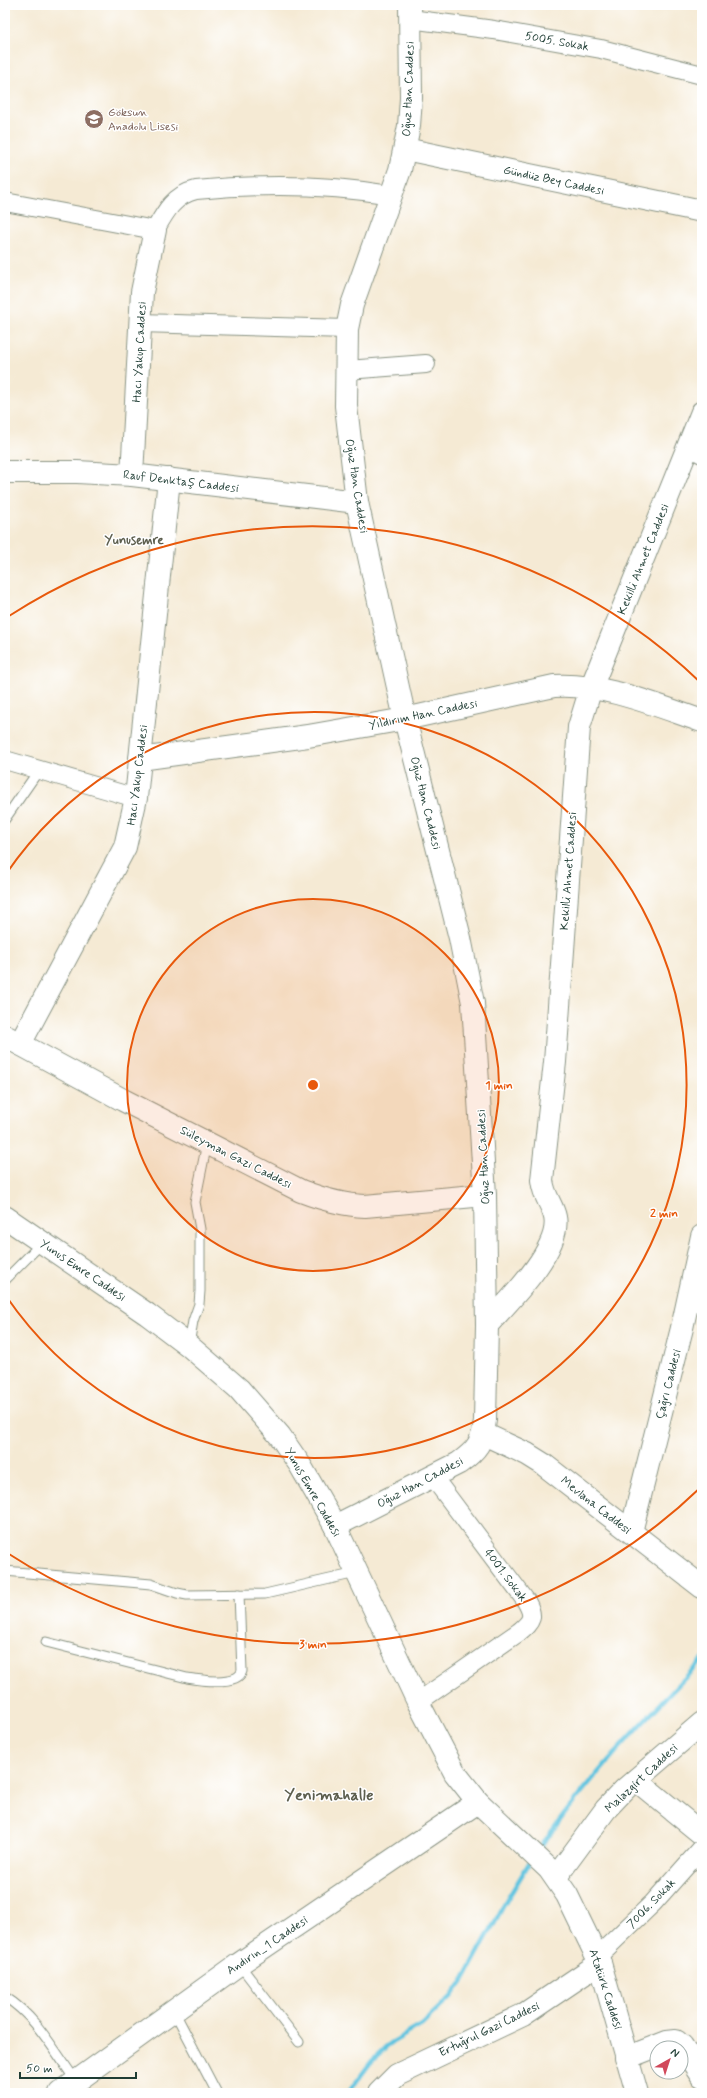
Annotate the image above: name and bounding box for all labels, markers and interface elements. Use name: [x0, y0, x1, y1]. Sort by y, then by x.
street label: 5005. Sokak: [524, 28, 590, 55]
street label: Oğuz Han Caddesi: [399, 41, 419, 137]
place label: Göksun Anadolu Lisesi: [108, 105, 178, 135]
school or university icon: Göksun Anadolu Lisesi: [83, 108, 105, 130]
street label: Gündüz Bey Caddesi: [502, 162, 606, 200]
street label: Hacı Yakup Caddesi: [129, 301, 151, 403]
street label: Oğuz Han Caddesi: [341, 438, 371, 534]
street label: Rauf Denktaş Caddesi: [122, 467, 240, 497]
street label: Kekilli Ahmet Caddesi: [614, 501, 674, 617]
district label: Yunusemre: [104, 532, 164, 549]
street label: Yıldırım Han Caddesi: [367, 696, 479, 734]
street label: Hacı Yakup Caddesi: [124, 724, 152, 826]
street label: Oğuz Han Caddesi: [406, 755, 444, 851]
street label: Kekilli Ahmet Caddesi: [557, 811, 581, 931]
centre of rings: [306, 1078, 320, 1092]
text: 1 min: [485, 1078, 513, 1094]
street label: Oğuz Han Caddesi: [474, 1109, 494, 1205]
street label: Süleyman Gazi Caddesi: [177, 1123, 294, 1193]
text: 2 min: [650, 1206, 678, 1222]
street label: Yunus Emre Caddesi: [36, 1236, 129, 1306]
street label: Çağrı Caddesi: [653, 1347, 685, 1421]
street label: Yunus Emre Caddesi: [280, 1445, 344, 1540]
street label: Oğuz Han Caddesi: [375, 1453, 466, 1512]
street label: Mevlana Caddesi: [557, 1473, 634, 1539]
street label: 4001. Sokak: [480, 1546, 530, 1605]
text: 3 min: [299, 1637, 327, 1653]
street label: Malazgirt Caddesi: [602, 1741, 682, 1817]
district label: Yenimahalle: [285, 1785, 373, 1806]
street label: 7006. Sokak: [624, 1875, 680, 1932]
street label: Andırın_1 Caddesi: [224, 1913, 312, 1979]
street label: Atatürk Caddesi: [585, 1947, 626, 2032]
street label: Ertuğrul Gazi Caddesi: [436, 1998, 543, 2061]
north arrow: [649, 2040, 689, 2080]
text: N: [667, 2045, 682, 2061]
scale bar: [20, 2054, 136, 2080]
text: 50 m: [26, 2061, 53, 2077]

